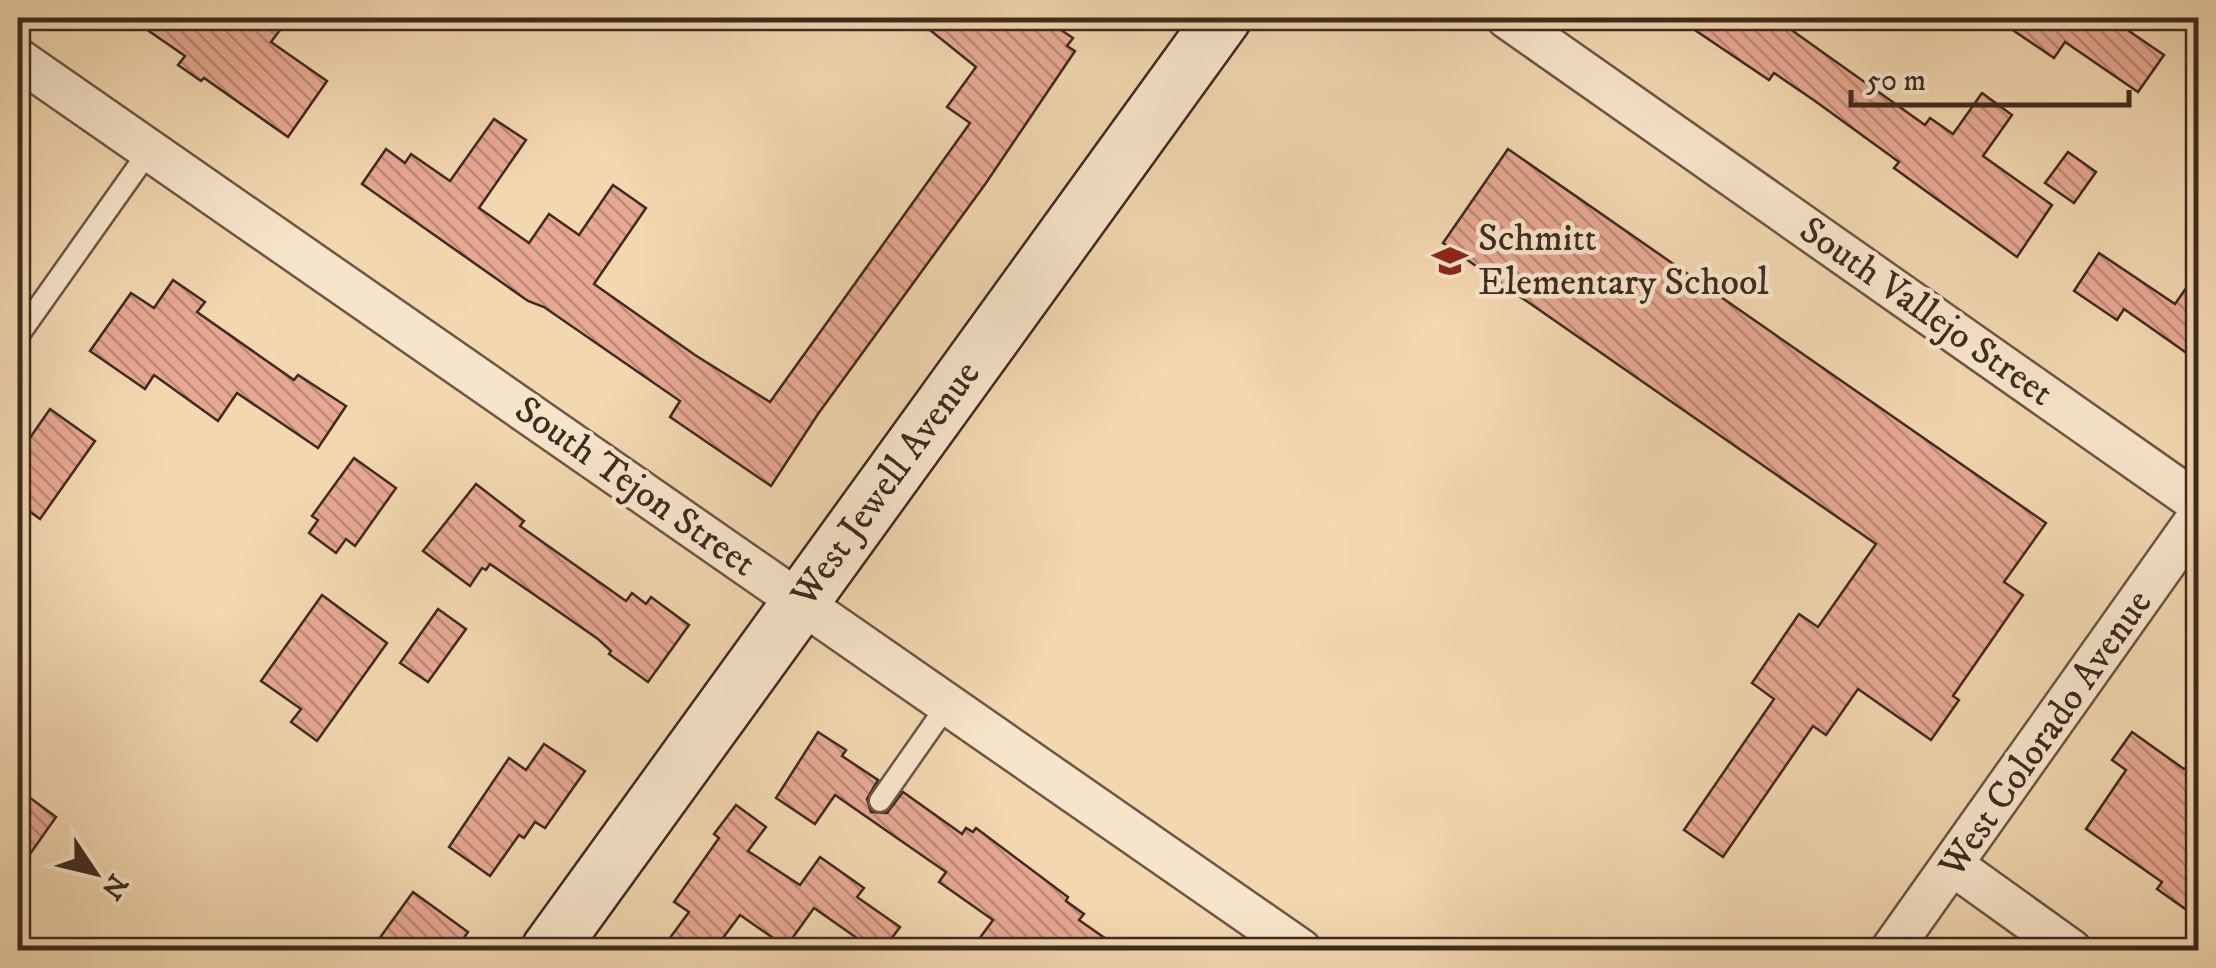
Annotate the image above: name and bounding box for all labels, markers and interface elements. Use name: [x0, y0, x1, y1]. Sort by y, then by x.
scale bar: [1851, 45, 2128, 107]
text: 50 m: [1866, 63, 1926, 100]
street label: South Vallejo Street: [1790, 207, 2062, 417]
place label: Schmitt Elementary School: [1478, 215, 1769, 307]
school or university icon: Schmitt Elementary School: [1431, 242, 1469, 280]
street label: West Jewell Avenue: [780, 352, 991, 617]
street label: South Tejon Street: [505, 386, 765, 588]
street label: West Colorado Avenue: [1928, 581, 2163, 888]
north arrow: [45, 823, 145, 923]
text: N: [93, 867, 135, 906]

